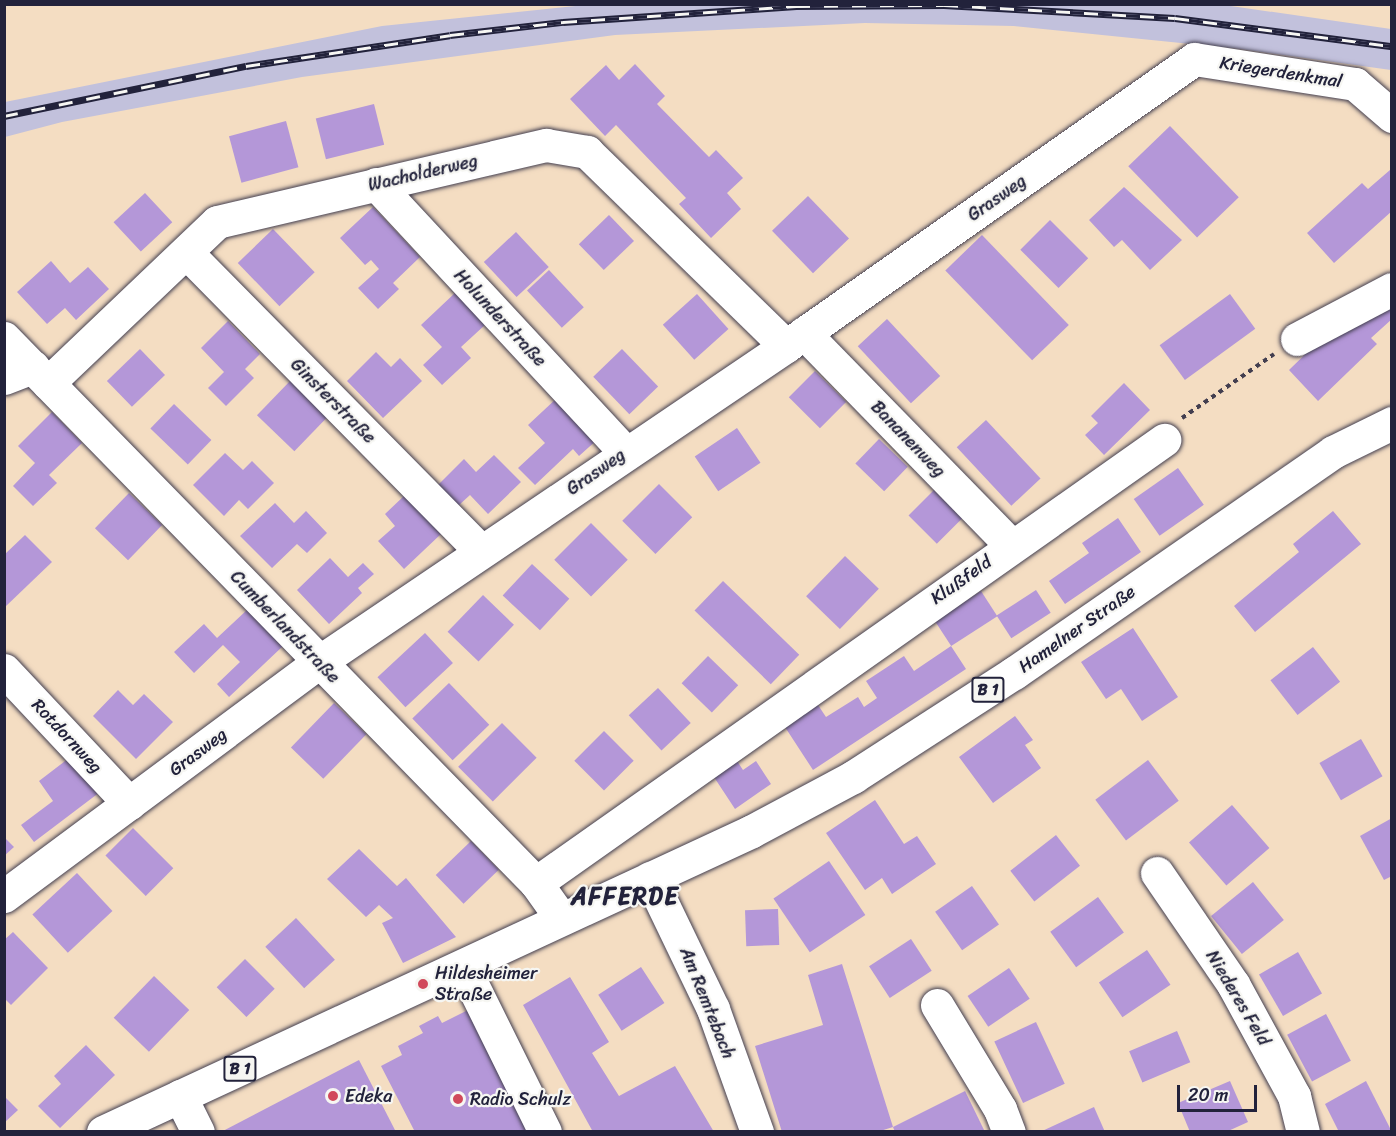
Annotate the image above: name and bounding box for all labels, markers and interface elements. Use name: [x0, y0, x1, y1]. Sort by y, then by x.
street label: Kriegerdenkmal: [1218, 52, 1344, 92]
street label: Wacholderweg: [366, 150, 480, 196]
street label: Grasweg: [963, 170, 1031, 226]
street label: Holunderstraße: [449, 265, 551, 371]
street label: Ginsterstraße: [286, 354, 380, 448]
street label: Bananenweg: [866, 396, 950, 482]
street label: Grasweg: [562, 444, 630, 500]
street label: Klußfeld: [926, 551, 996, 609]
street label: Cumberlandstraße: [226, 566, 344, 688]
street label: Hamelner Straße: [1014, 581, 1140, 677]
road number: B 1: [970, 677, 1006, 703]
street label: Rotdornweg: [27, 694, 107, 778]
street label: Grasweg: [165, 723, 231, 781]
district label: AFFERDE: [571, 883, 679, 911]
street label: Am Remtebach: [675, 944, 739, 1062]
street label: Niederes Feld: [1201, 946, 1275, 1050]
place label: Hildesheimer Straße: [435, 963, 537, 1006]
marker: Hildesheimer Straße: [416, 977, 430, 991]
road number: B 1: [222, 1056, 258, 1082]
scale bar: [1180, 1073, 1260, 1111]
text: 20 m: [1188, 1079, 1228, 1111]
place label: Edeka: [345, 1085, 392, 1107]
place label: Radio Schulz: [470, 1088, 571, 1110]
marker: Edeka: [326, 1089, 340, 1103]
marker: Radio Schulz: [451, 1092, 465, 1106]

